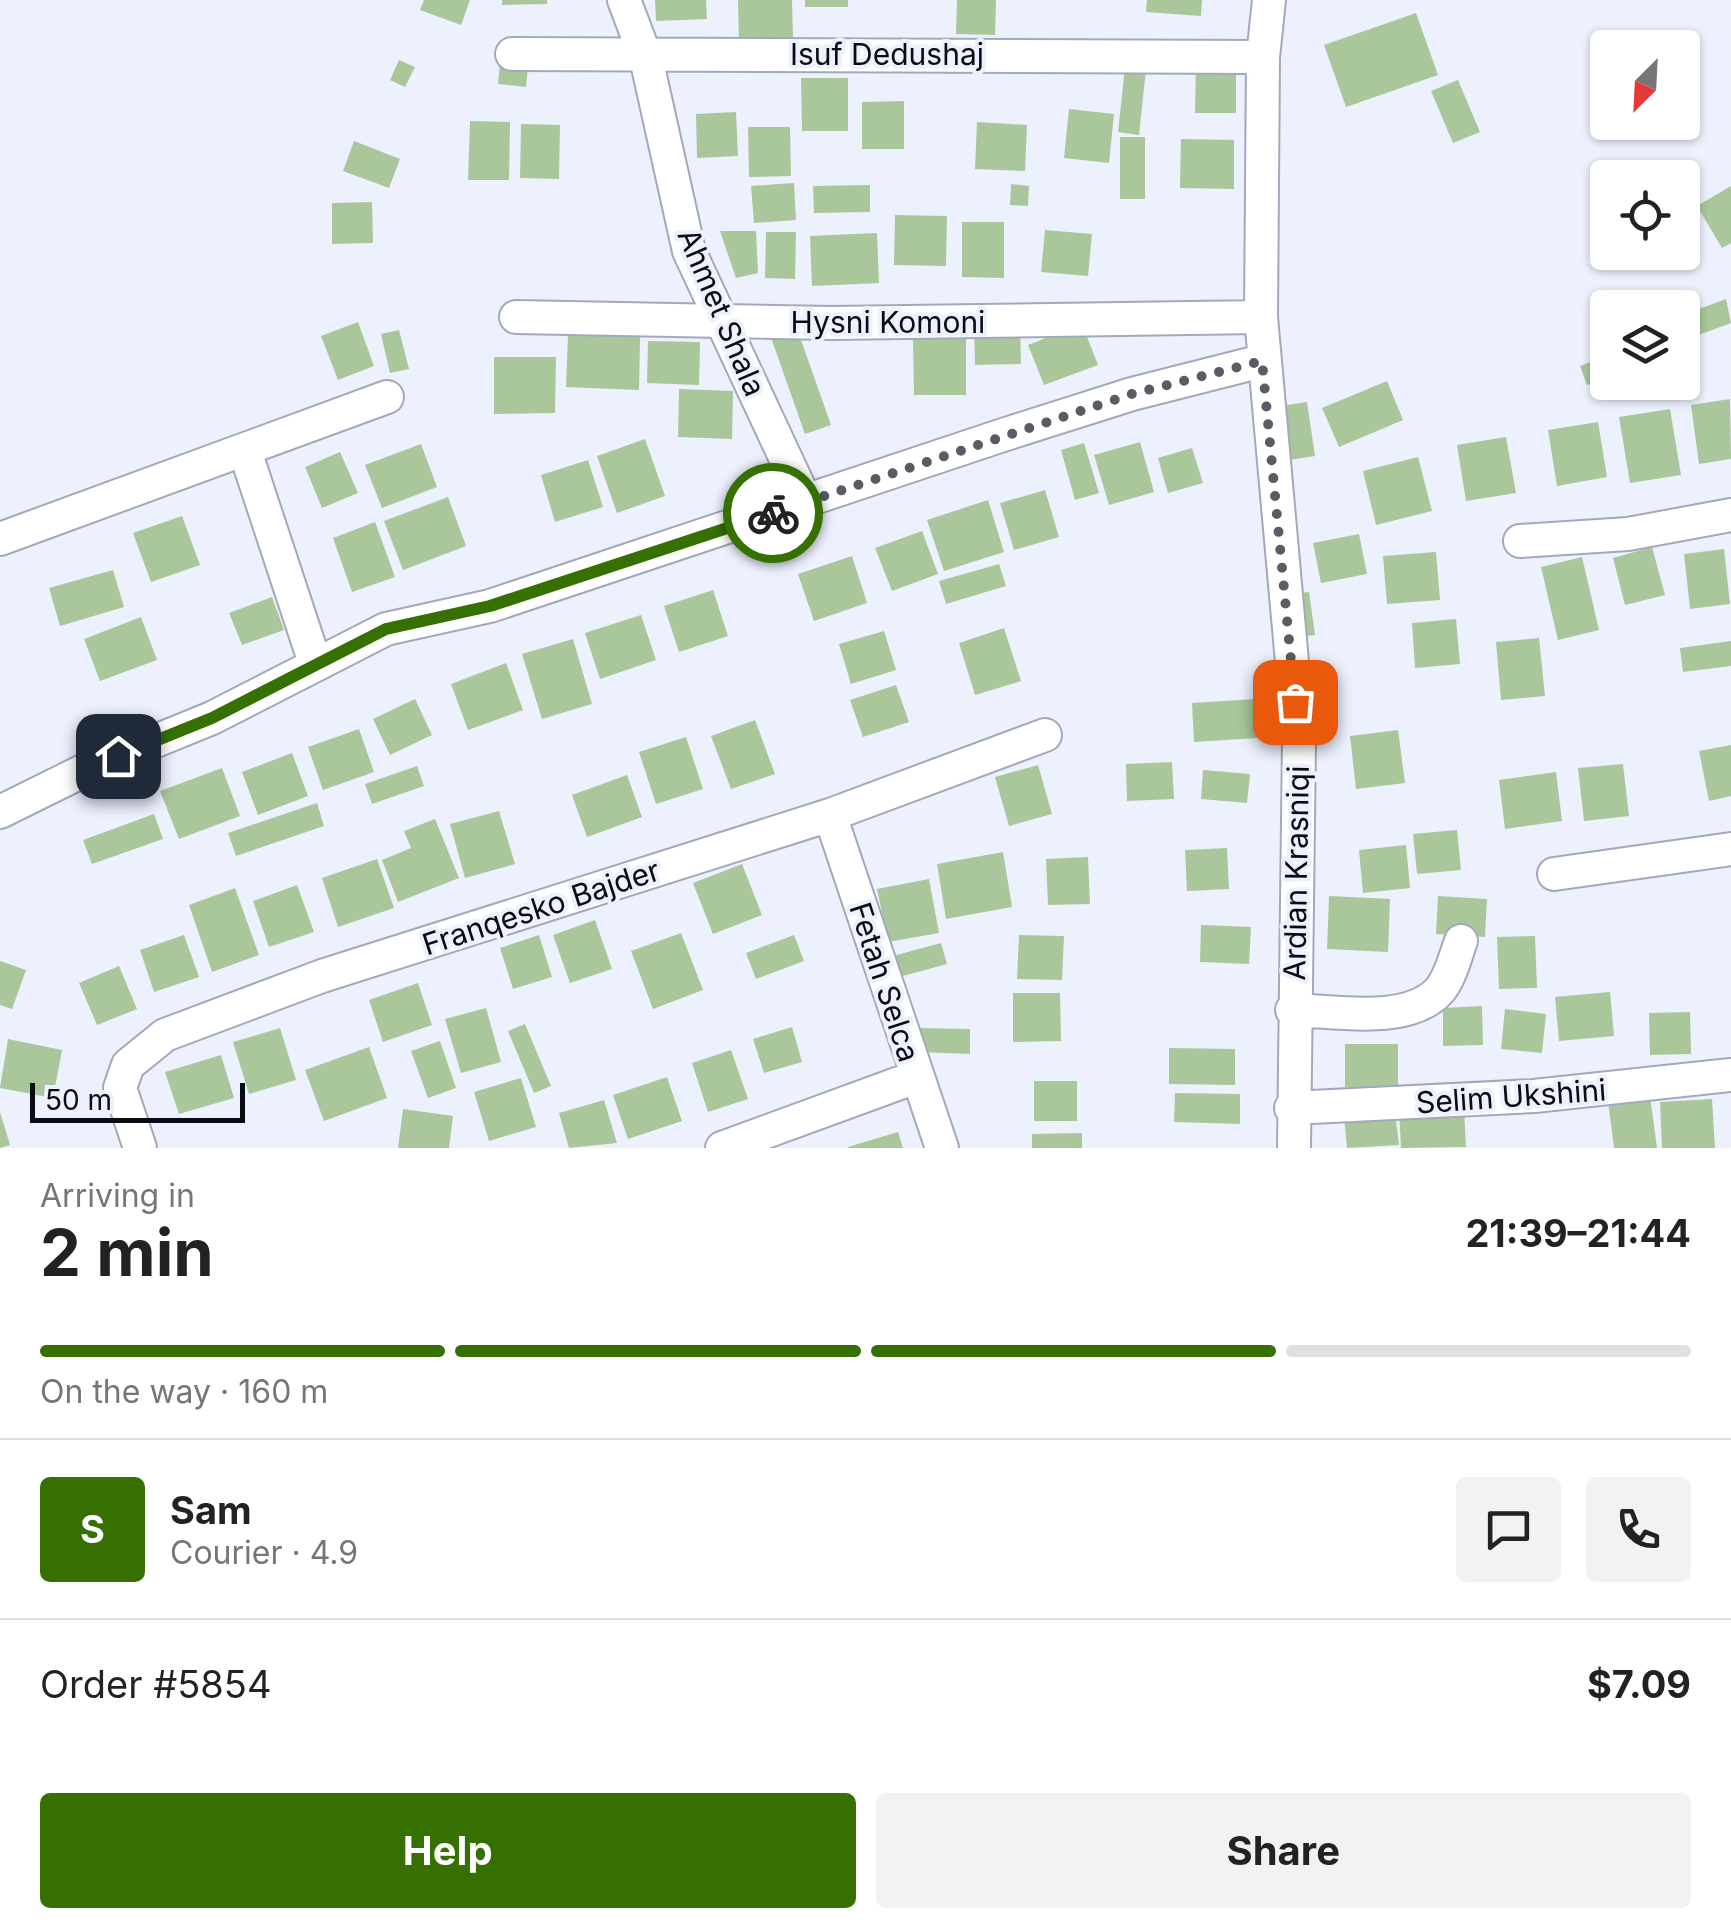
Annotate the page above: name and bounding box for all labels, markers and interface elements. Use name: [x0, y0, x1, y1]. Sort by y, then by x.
north arrow: [1590, 30, 1700, 140]
map controls: [1590, 30, 1700, 400]
street label: Isuf Dedushaj: [790, 36, 984, 72]
button: locate: [1590, 160, 1700, 270]
street label: Ahmet Shala: [671, 223, 773, 401]
button: layers: [1590, 290, 1700, 400]
street label: Hysni Komoni: [791, 304, 985, 340]
courier: [723, 463, 823, 563]
icon: bike: [746, 486, 801, 541]
pin: [1253, 660, 1338, 745]
icon: bag: [1268, 675, 1323, 730]
pin: [76, 714, 161, 799]
icon: home: [91, 729, 146, 784]
street label: Ardian Krasniqi: [1276, 765, 1316, 981]
street label: Franqesko Bajder: [418, 852, 664, 962]
street label: Fetah Selca: [842, 898, 928, 1066]
street label: Selim Ukshini: [1415, 1071, 1607, 1121]
scale bar: [30, 1078, 245, 1122]
text: 50 m: [45, 1083, 112, 1117]
text: Arriving in: [40, 1176, 195, 1215]
text: 21:39–21:44: [1465, 1210, 1691, 1256]
text: 2 min: [40, 1213, 214, 1292]
text: On the way · 160 m: [40, 1372, 328, 1411]
button: chat: [1456, 1477, 1561, 1582]
button: phone: [1586, 1477, 1691, 1582]
text: Sam: [170, 1487, 252, 1533]
text: S: [80, 1506, 105, 1552]
text: Courier · 4.9: [170, 1533, 358, 1572]
text: Order #5854: [40, 1661, 271, 1707]
text: $7.09: [1587, 1661, 1691, 1707]
button: Help: [40, 1793, 856, 1908]
button: Share: [876, 1793, 1691, 1908]

